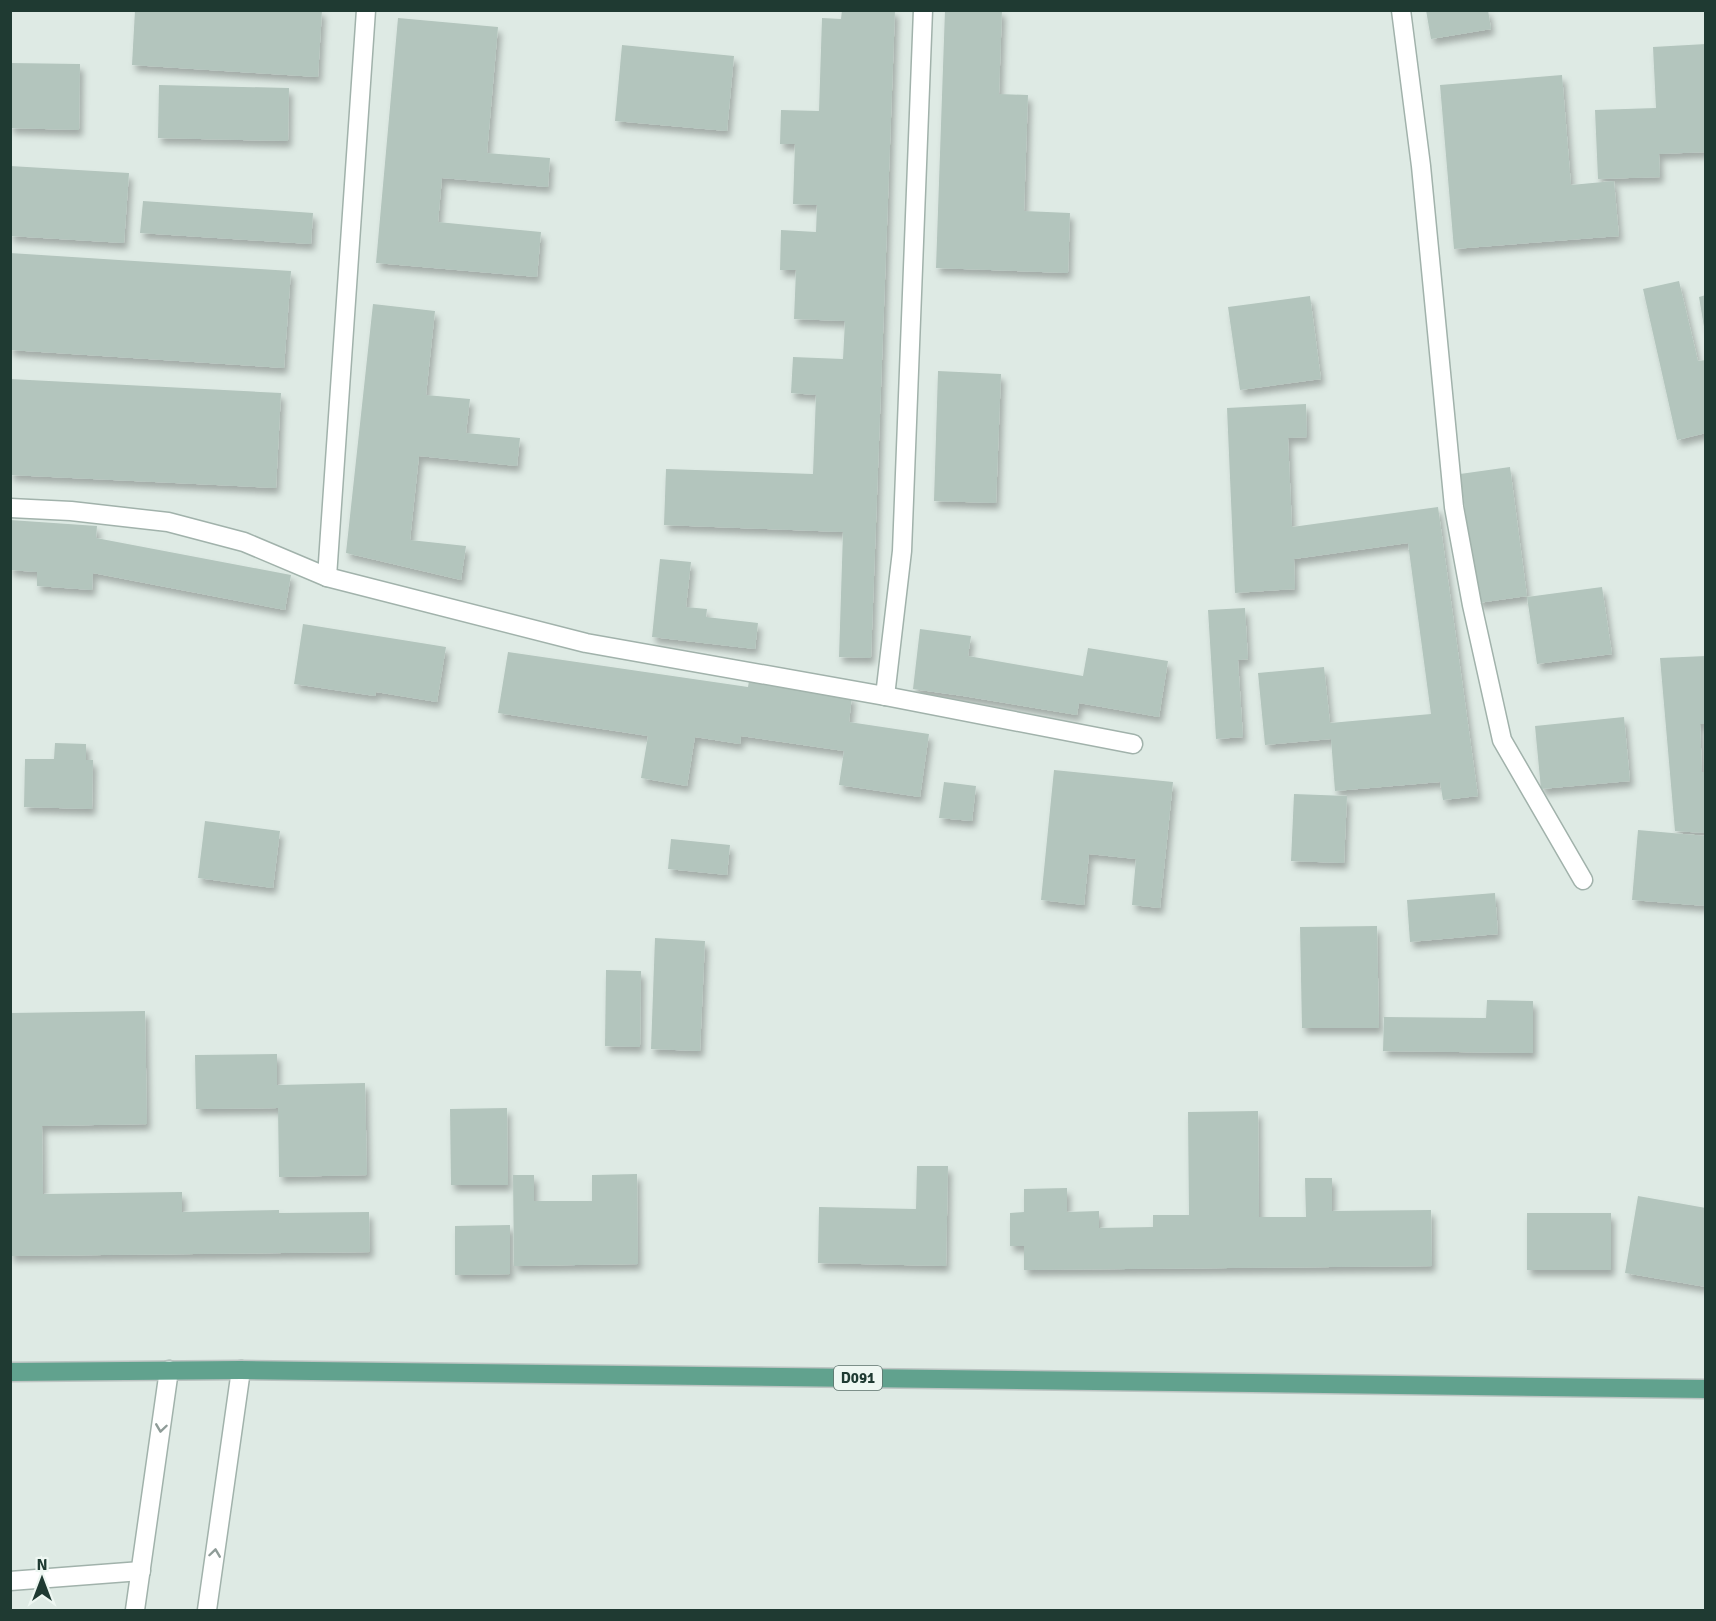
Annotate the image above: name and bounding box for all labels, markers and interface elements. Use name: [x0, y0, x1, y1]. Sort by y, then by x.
road number: D091: [834, 1366, 882, 1390]
one-way arrow: [155, 1424, 168, 1433]
one-way arrow: [209, 1548, 221, 1557]
north arrow: [12, 1549, 72, 1609]
text: N: [36, 1555, 48, 1575]

